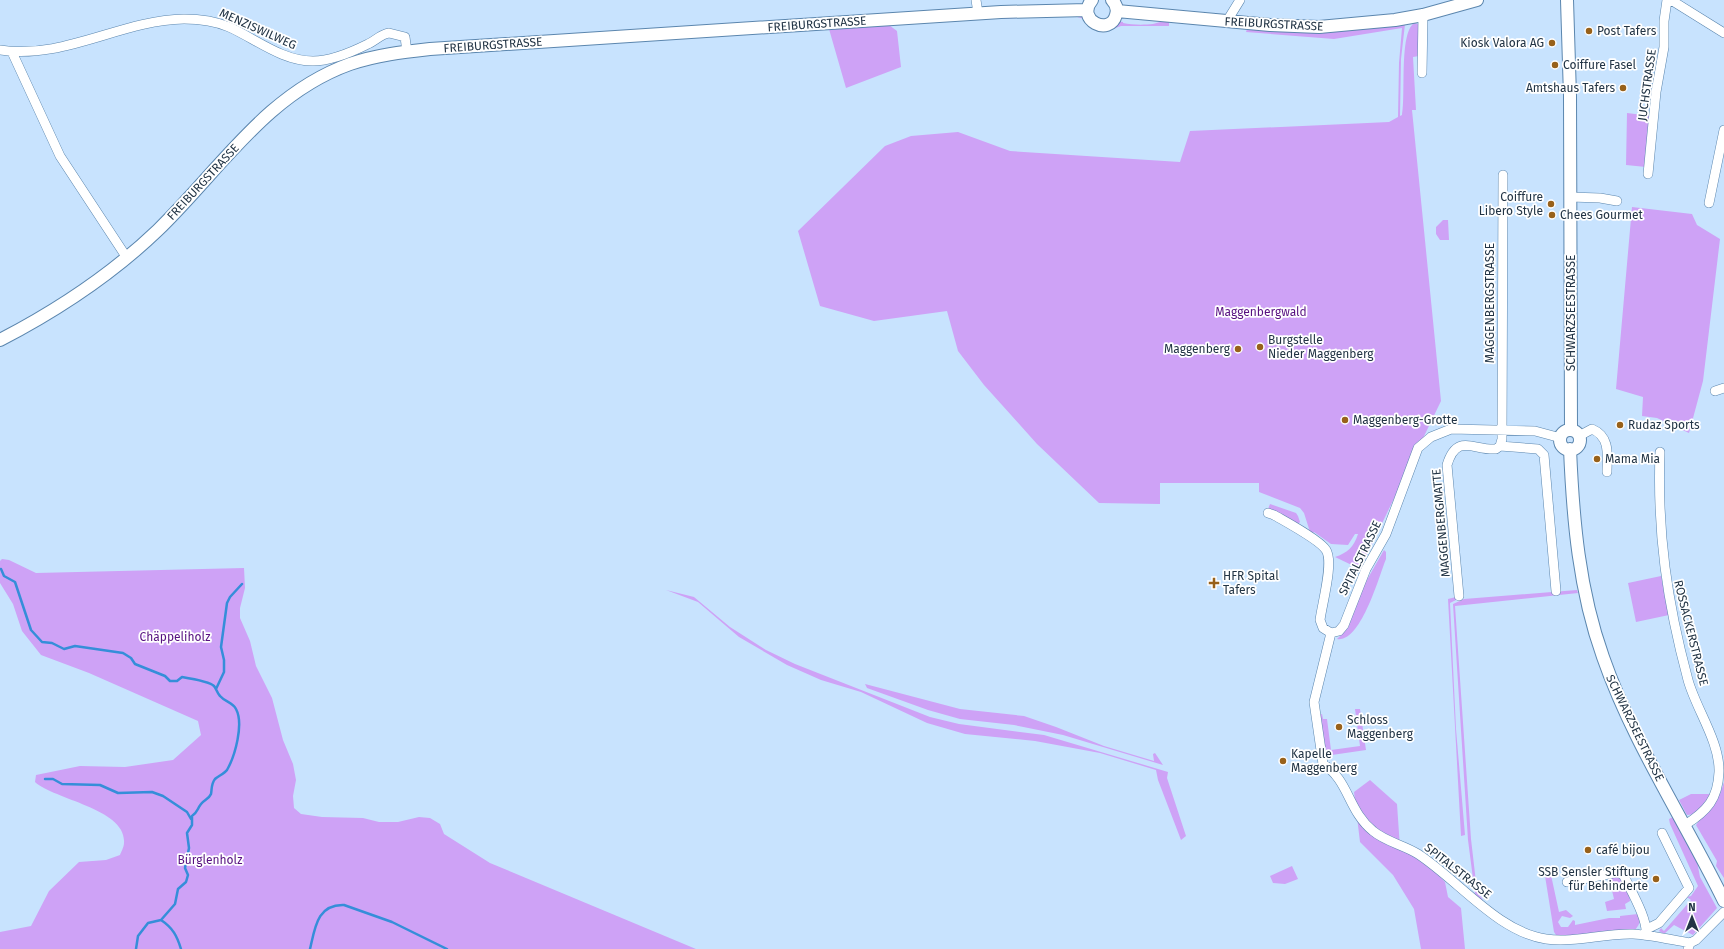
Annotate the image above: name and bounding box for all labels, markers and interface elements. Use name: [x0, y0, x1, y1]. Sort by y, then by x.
street label: MENZISWILWEG: [217, 6, 299, 52]
street label: FREIBURGSTRASSE: [767, 14, 867, 34]
street label: FREIBURGSTRASSE: [1224, 14, 1324, 34]
place label: Post Tafers: [1597, 24, 1657, 38]
marker: Post Tafers: [1584, 26, 1594, 36]
street label: FREIBURGSTRASSE: [443, 35, 543, 55]
place label: Kiosk Valora AG: [1460, 36, 1544, 50]
marker: Kiosk Valora AG: [1547, 38, 1557, 48]
street label: JUCHSTRASSE: [1635, 48, 1659, 122]
place label: Coiffure Fasel: [1563, 58, 1637, 72]
marker: Coiffure Fasel: [1550, 60, 1560, 70]
place label: Amtshaus Tafers: [1526, 81, 1615, 95]
marker: Amtshaus Tafers: [1618, 83, 1628, 93]
street label: FREIBURGSTRASSE: [164, 141, 242, 223]
place label: Coiffure Libero Style: [1479, 190, 1543, 218]
marker: Coiffure Libero Style: [1546, 199, 1556, 209]
place label: Chees Gourmet: [1560, 208, 1644, 222]
marker: Chees Gourmet: [1547, 210, 1557, 220]
street label: MAGGENBERGSTRASSE: [1483, 243, 1497, 363]
street label: SCHWARZSEESTRASSE: [1564, 255, 1578, 371]
park label: Maggenbergwald: [1215, 305, 1307, 319]
place label: Burgstelle Nieder Maggenberg: [1268, 333, 1374, 361]
place label: Maggenberg: [1164, 342, 1231, 356]
marker: Burgstelle Nieder Maggenberg: [1255, 342, 1265, 352]
marker: Maggenberg: [1233, 344, 1243, 354]
place label: Maggenberg-Grotte: [1353, 413, 1458, 427]
marker: Maggenberg-Grotte: [1340, 415, 1350, 425]
place label: Rudaz Sports: [1628, 418, 1700, 432]
marker: Rudaz Sports: [1615, 420, 1625, 430]
place label: Mama Mia: [1605, 452, 1660, 466]
marker: Mama Mia: [1592, 454, 1602, 464]
street label: MAGGENBERGMATTE: [1429, 468, 1453, 578]
street label: SPITALSTRASSE: [1336, 518, 1384, 598]
place label: HFR Spital Tafers: [1223, 569, 1279, 597]
marker: HFR Spital Tafers: [1208, 577, 1220, 589]
street label: ROSSACKERSTRASSE: [1671, 579, 1711, 687]
park label: Chäppeliholz: [140, 630, 210, 644]
street label: SCHWARZSEESTRASSE: [1603, 672, 1667, 784]
place label: Schloss Maggenberg: [1347, 713, 1414, 741]
marker: Schloss Maggenberg: [1334, 722, 1344, 732]
place label: Kapelle Maggenberg: [1291, 747, 1358, 775]
marker: Kapelle Maggenberg: [1278, 756, 1288, 766]
street label: SPITALSTRASSE: [1422, 840, 1494, 902]
place label: café bijou: [1596, 843, 1650, 857]
marker: café bijou: [1583, 845, 1593, 855]
park label: Bürglenholz: [178, 853, 242, 867]
place label: SSB Sensler Stiftung für Behinderte: [1538, 865, 1649, 893]
marker: SSB Sensler Stiftung für Behinderte: [1651, 874, 1661, 884]
north arrow: [1672, 897, 1712, 937]
text: N: [1688, 901, 1696, 914]

